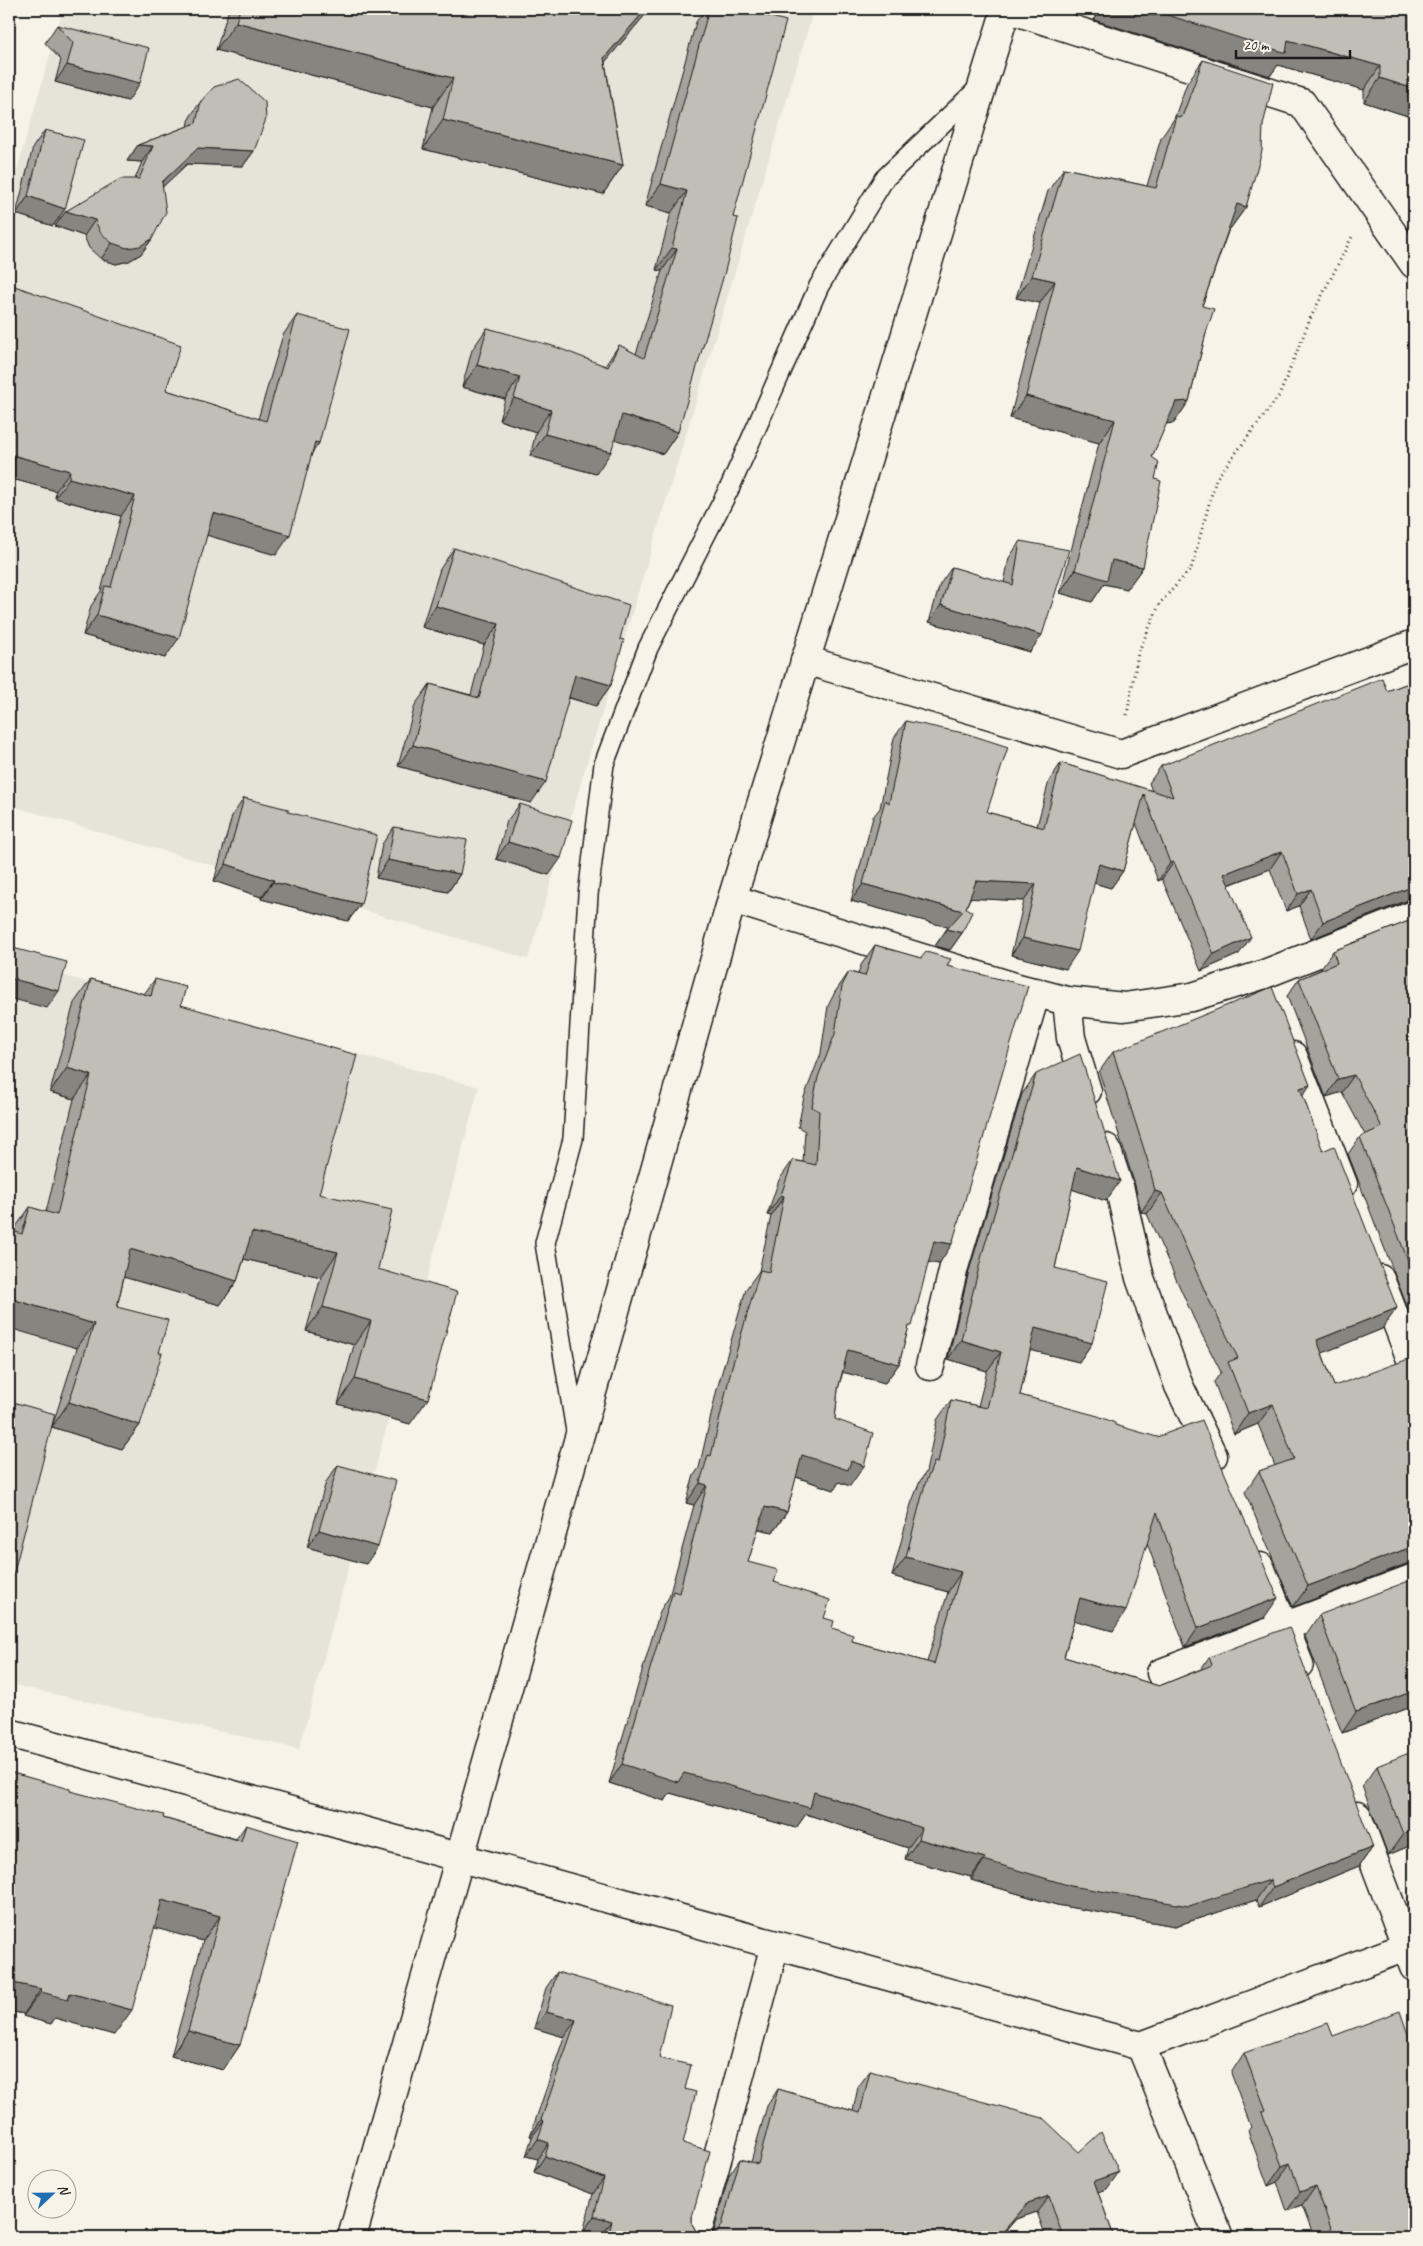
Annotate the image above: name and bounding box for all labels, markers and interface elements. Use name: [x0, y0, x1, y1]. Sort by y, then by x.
scale bar: [1236, 28, 1349, 60]
text: 20 m: [1243, 36, 1270, 55]
north arrow: [28, 2168, 78, 2218]
text: N: [54, 2182, 74, 2199]

